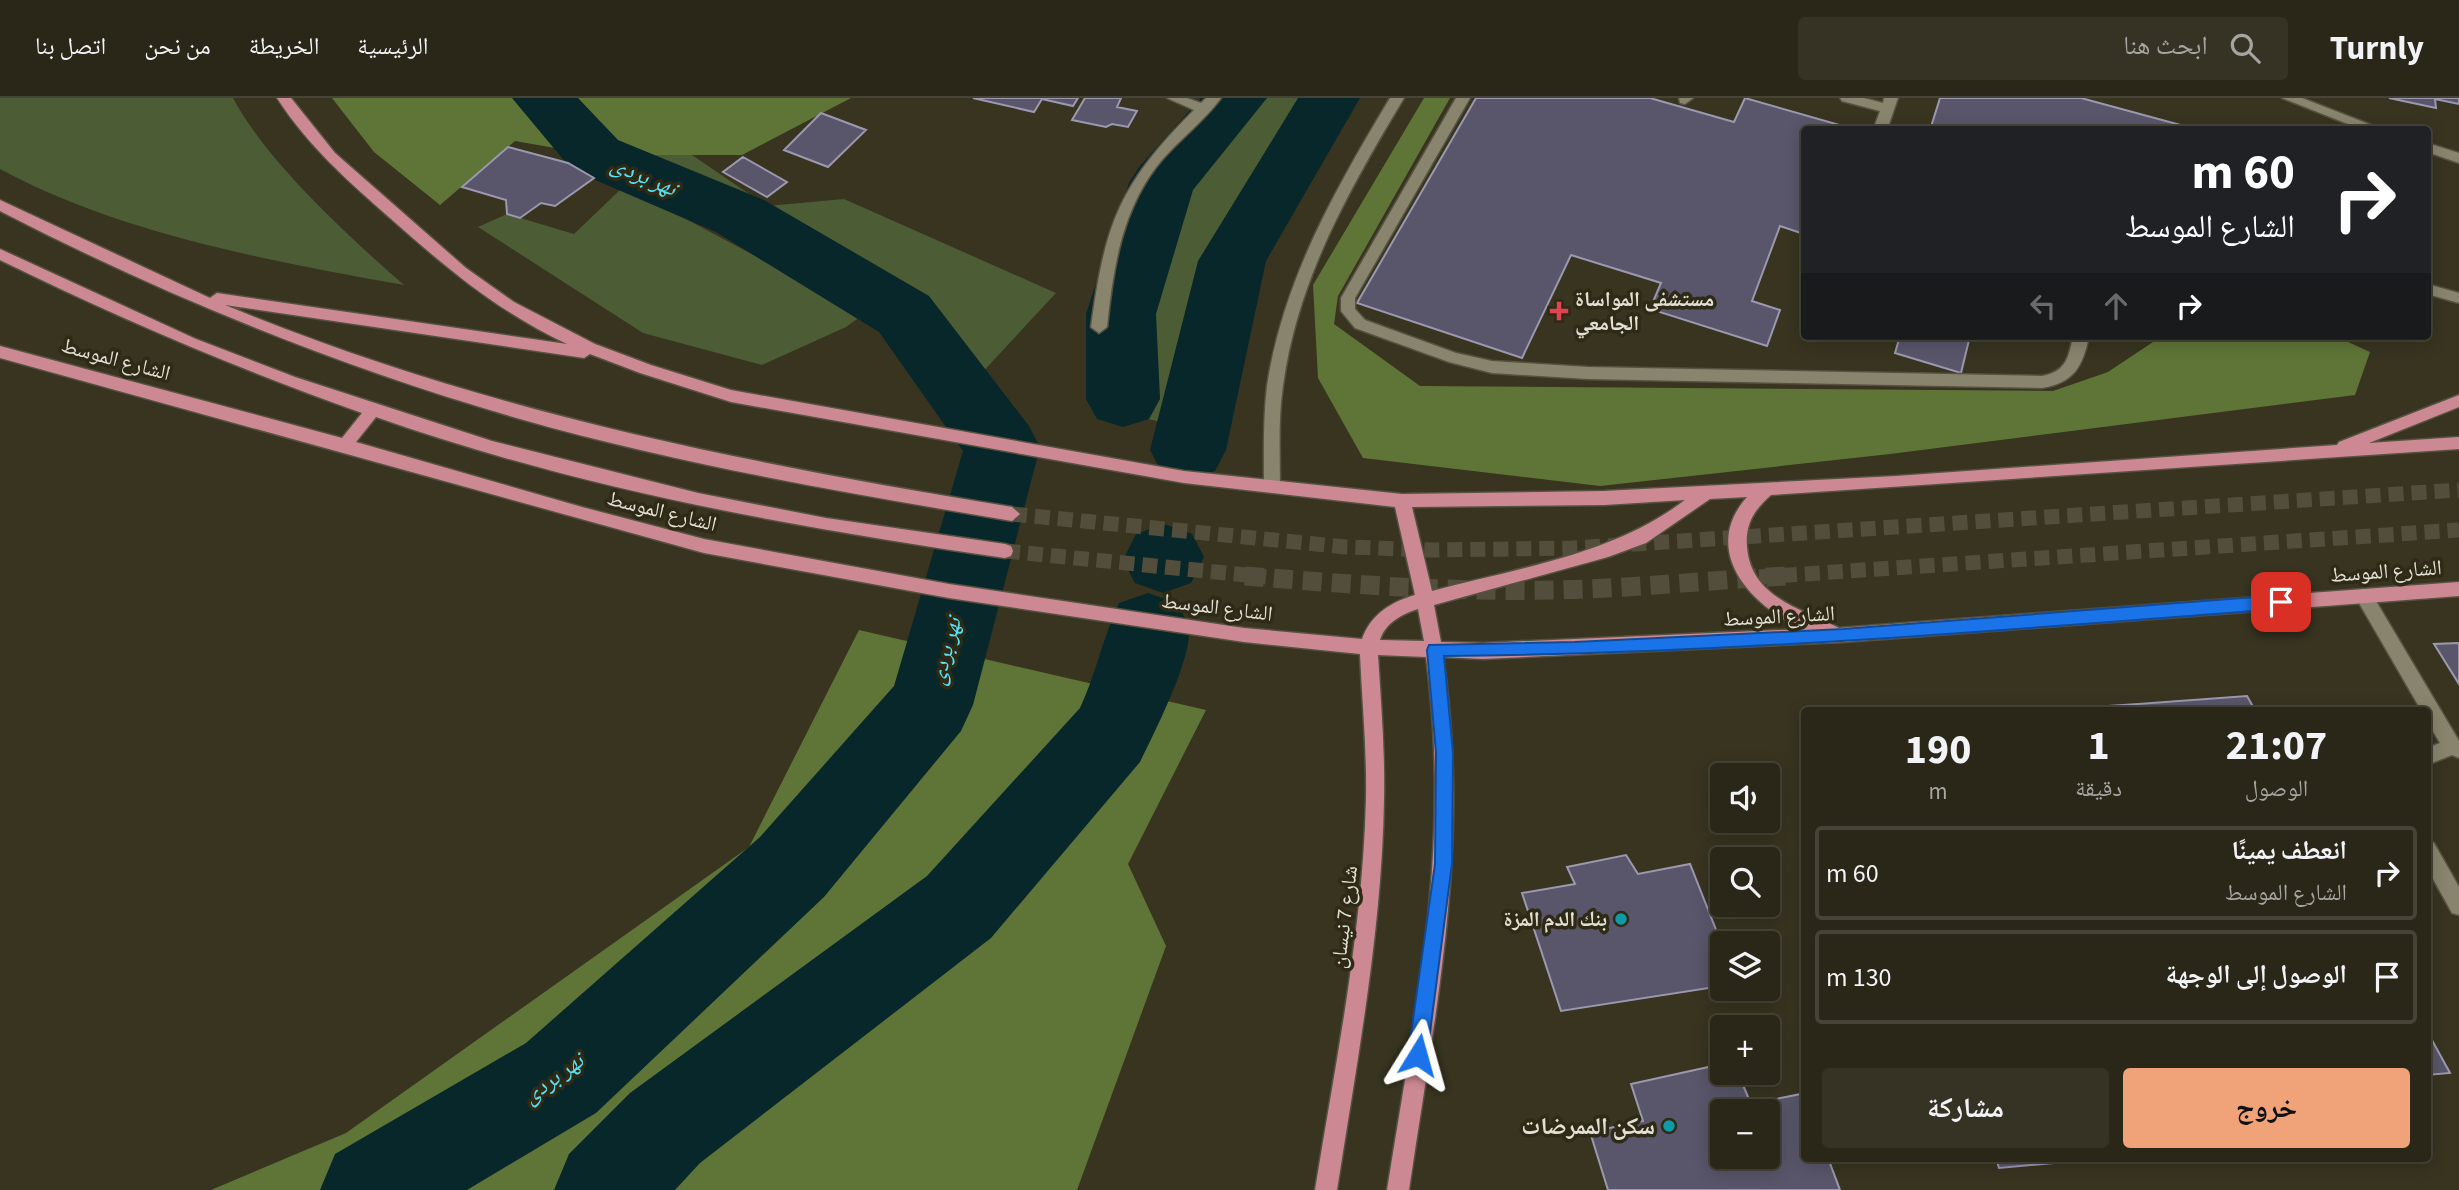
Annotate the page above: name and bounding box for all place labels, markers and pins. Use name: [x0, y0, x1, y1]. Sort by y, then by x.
place label: مستشفى المواساة الجامعي: [1575, 284, 1714, 339]
marker: مستشفى المواساة الجامعي: [1549, 301, 1569, 321]
pin: [2251, 572, 2311, 632]
place label: بنك الدم المزة: [1503, 904, 1607, 934]
marker: بنك الدم المزة: [1613, 911, 1629, 927]
place label: سكن الممرضات: [1521, 1109, 1655, 1144]
marker: سكن الممرضات: [1661, 1118, 1677, 1134]

